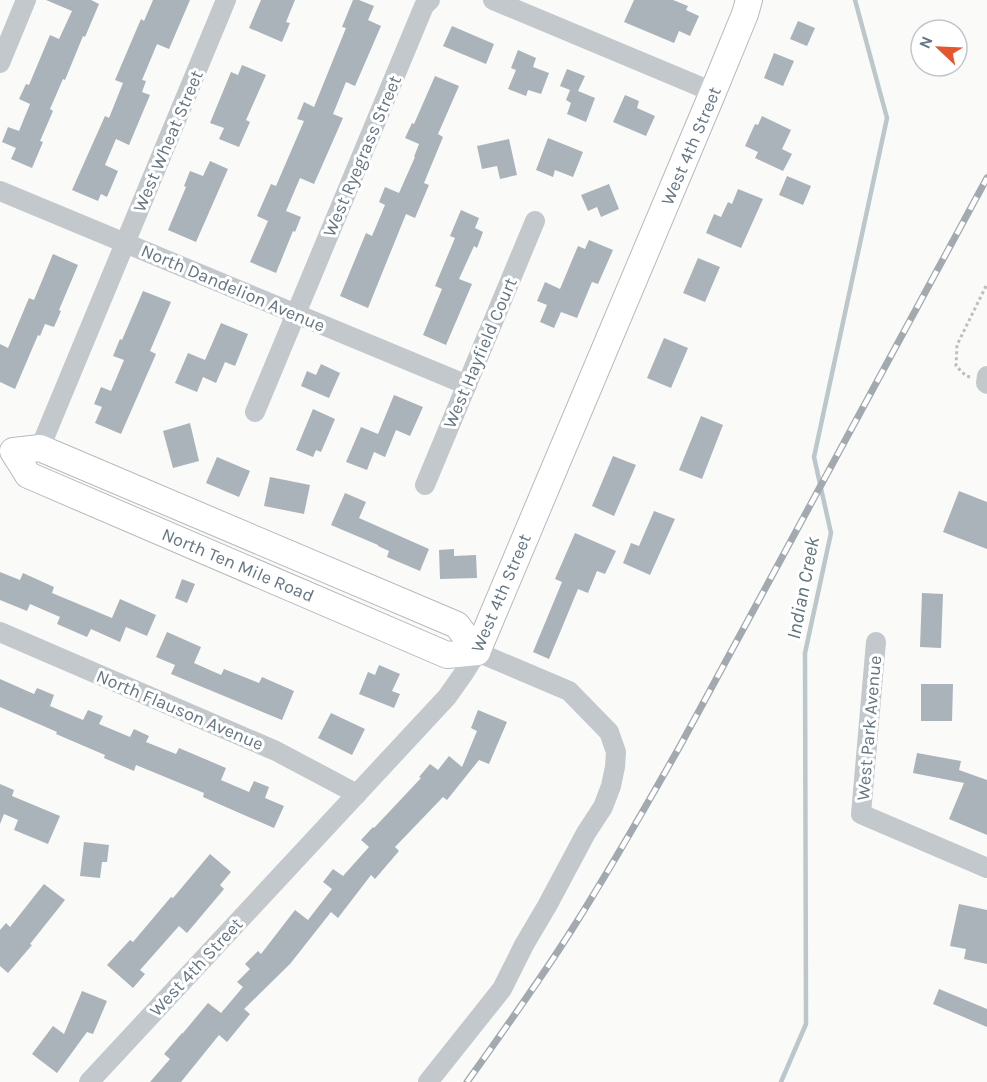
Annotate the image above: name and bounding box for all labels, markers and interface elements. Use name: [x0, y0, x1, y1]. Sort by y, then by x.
north arrow: [909, 18, 969, 78]
text: N: [915, 33, 937, 51]
street label: West Wheat Street: [128, 67, 208, 215]
street label: West Ryegrass Street: [318, 72, 406, 240]
street label: West 4th Street: [656, 83, 726, 209]
street label: North Dandelion Avenue: [138, 239, 328, 337]
street label: West Hayfield Court: [438, 274, 522, 432]
street label: North Ten Mile Road: [159, 523, 317, 607]
street label: West 4th Street: [466, 530, 536, 656]
water label: Indian Creek: [782, 534, 824, 641]
street label: West Park Avenue: [852, 655, 886, 801]
street label: North Flauson Avenue: [93, 665, 267, 755]
street label: West 4th Street: [145, 913, 247, 1021]

